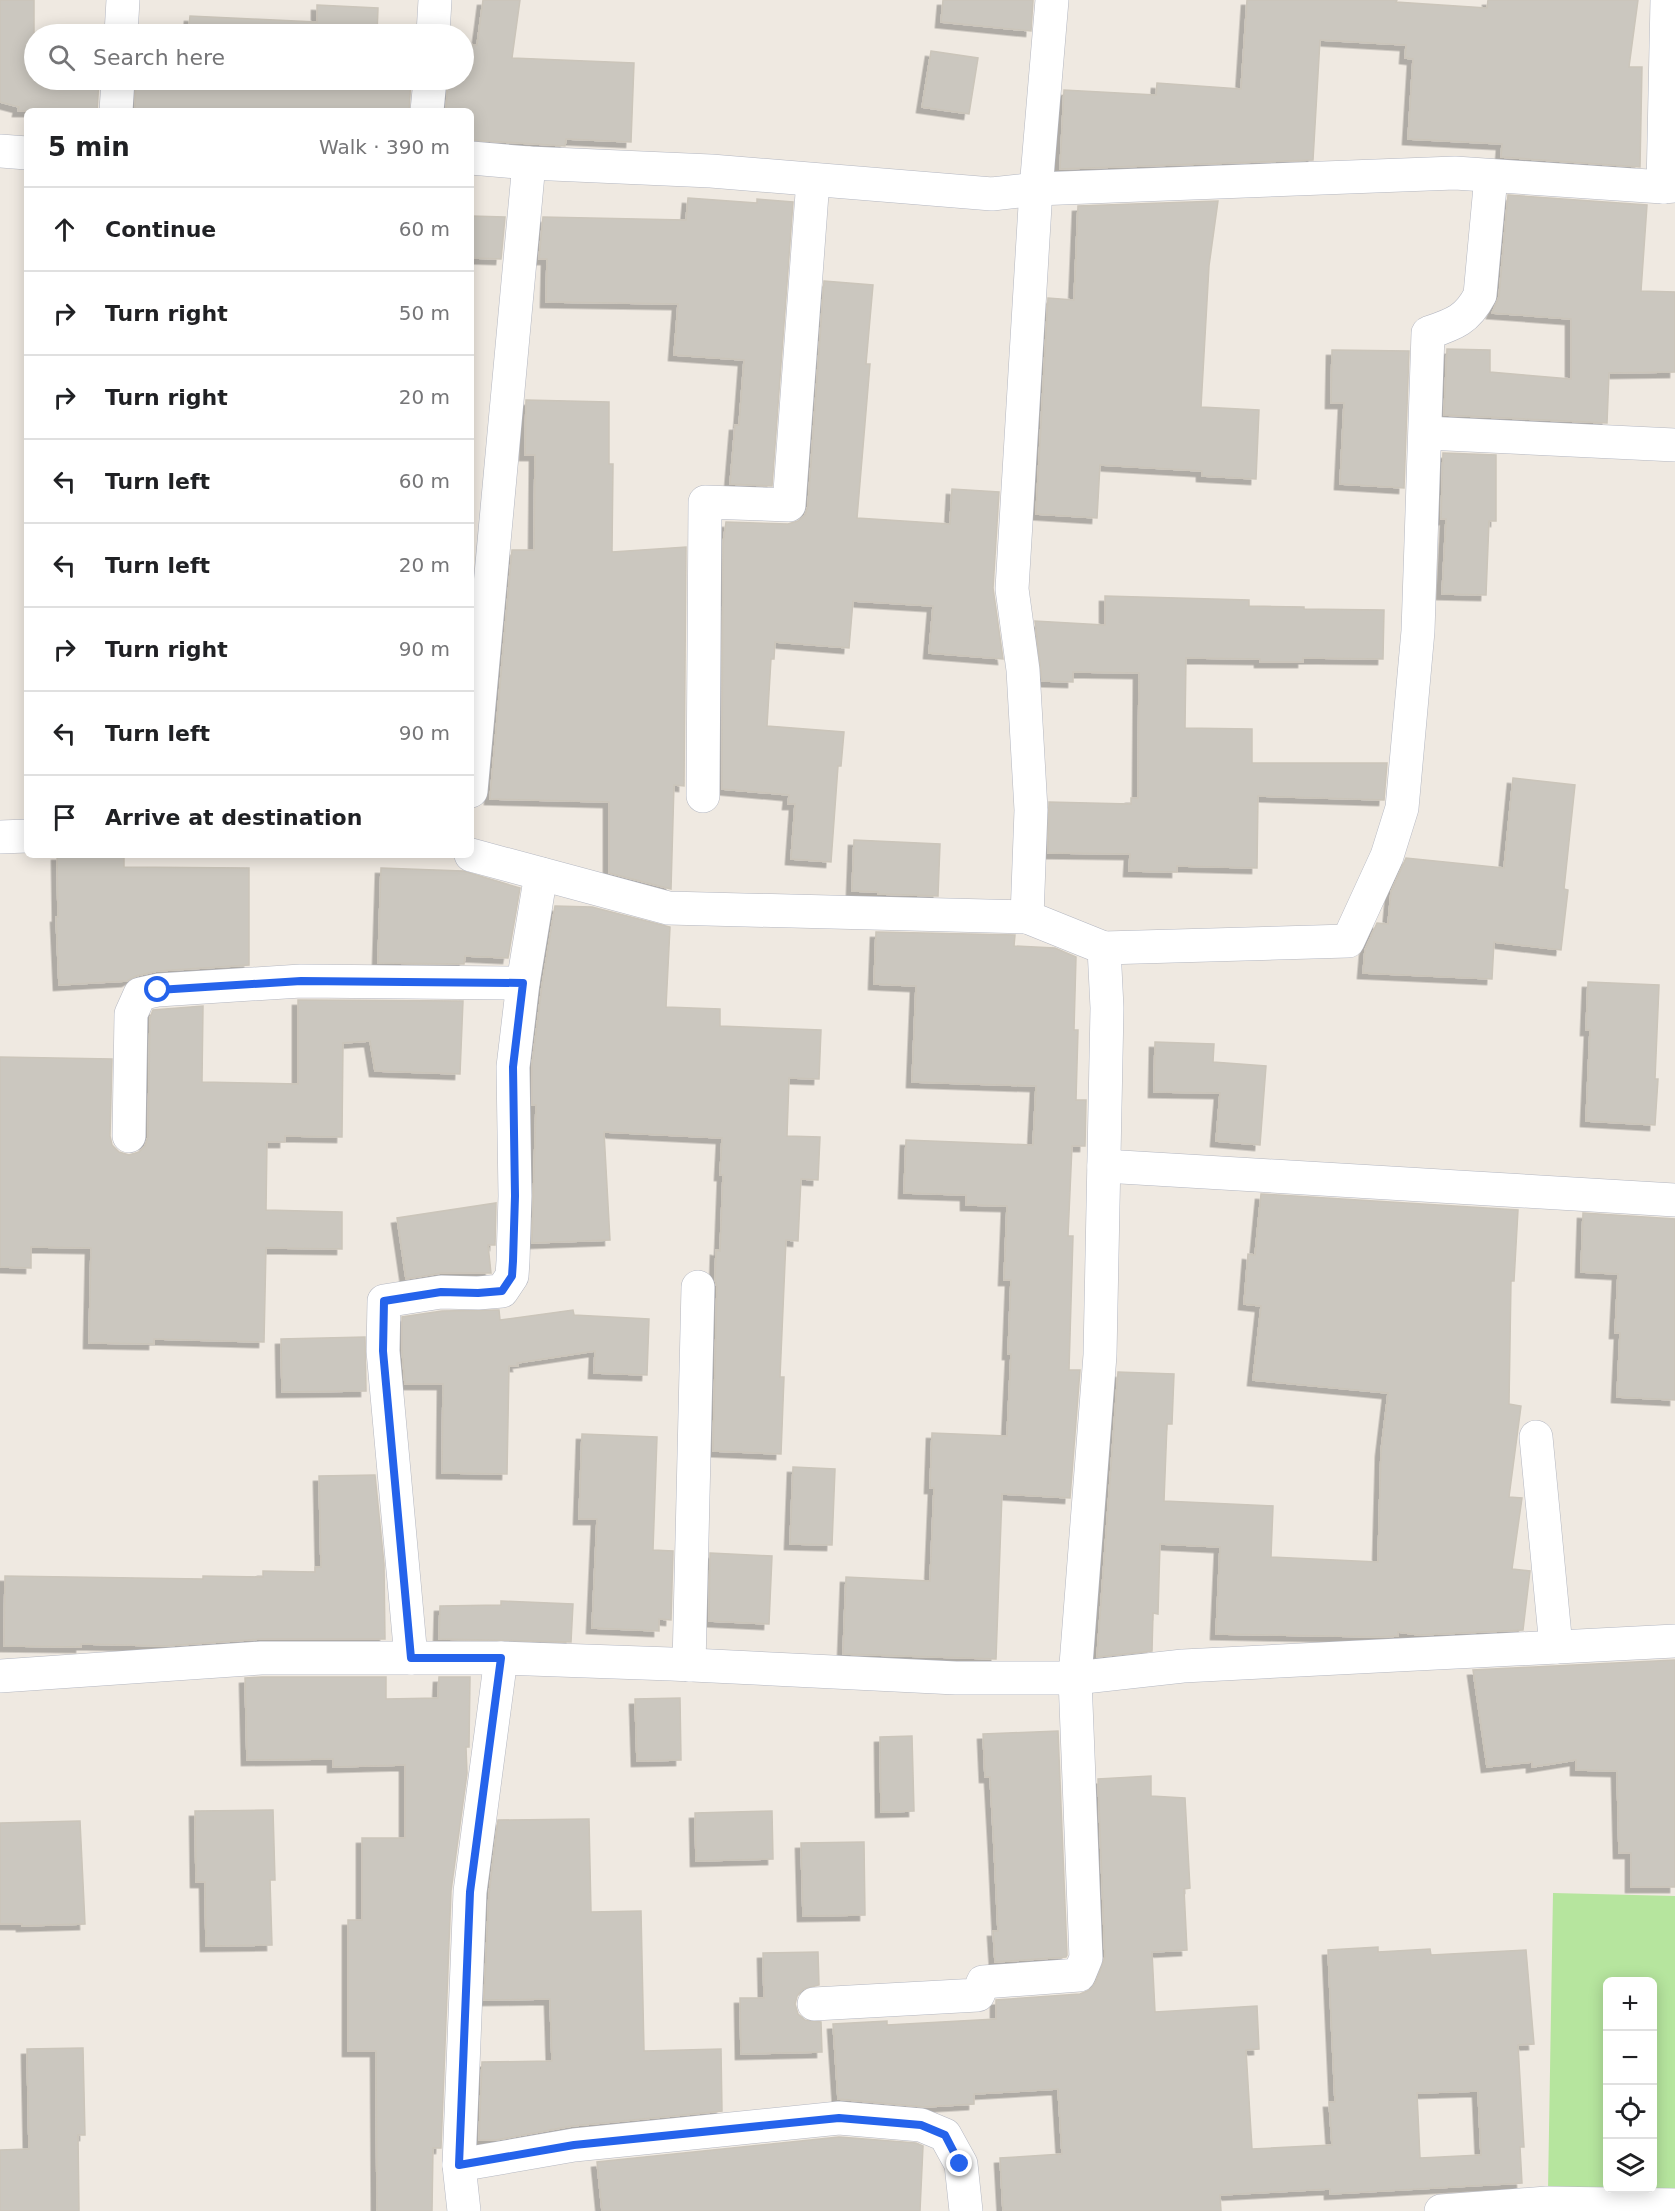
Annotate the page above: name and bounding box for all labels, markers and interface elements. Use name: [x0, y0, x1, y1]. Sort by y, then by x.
search box: [24, 24, 474, 90]
icon: search: [45, 41, 78, 74]
text: Search here: [93, 45, 225, 70]
text: 5 min: [48, 132, 130, 162]
text: Walk · 390 m: [319, 135, 450, 159]
icon: ahead: [48, 213, 81, 246]
text: Continue: [105, 217, 216, 242]
text: 60 m: [399, 217, 450, 241]
icon: right: [48, 297, 81, 330]
text: Turn right: [105, 301, 228, 326]
text: 50 m: [399, 301, 450, 325]
icon: right: [48, 381, 81, 414]
text: Turn right: [105, 385, 228, 410]
text: 20 m: [399, 385, 450, 409]
icon: left: [48, 465, 81, 498]
text: Turn left: [105, 469, 210, 494]
text: 60 m: [399, 469, 450, 493]
icon: left: [48, 549, 81, 582]
text: Turn left: [105, 553, 210, 578]
text: 20 m: [399, 553, 450, 577]
icon: right: [48, 633, 81, 666]
text: Turn right: [105, 637, 228, 662]
text: 90 m: [399, 637, 450, 661]
icon: left: [48, 717, 81, 750]
text: Turn left: [105, 721, 210, 746]
text: 90 m: [399, 721, 450, 745]
icon: arrive: [48, 801, 81, 834]
text: Arrive at destination: [105, 805, 362, 830]
route start: [144, 976, 170, 1002]
map controls: [1603, 1977, 1657, 2193]
button: +: [1603, 1977, 1657, 2031]
button: −: [1603, 2031, 1657, 2085]
button: locate: [1603, 2085, 1657, 2139]
button: layers: [1603, 2139, 1657, 2193]
route end: [946, 2150, 972, 2176]

